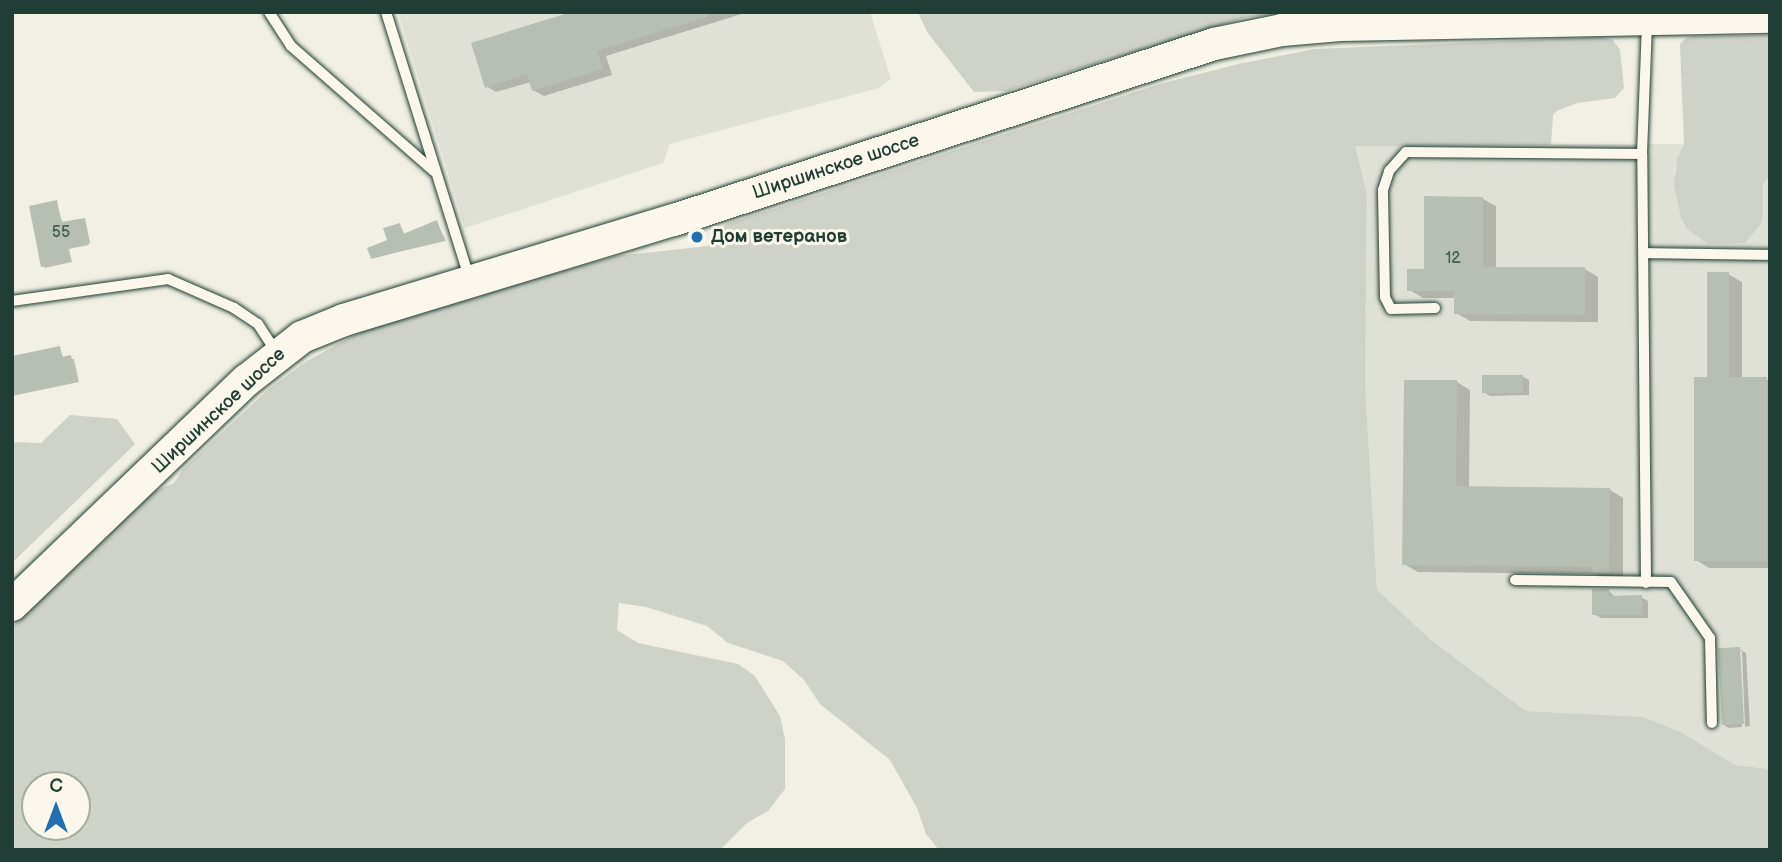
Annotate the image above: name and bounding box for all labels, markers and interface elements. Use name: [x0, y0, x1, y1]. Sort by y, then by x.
street label: Ширшинское шоссе: [750, 129, 922, 205]
house number: 55: [52, 223, 70, 243]
place label: Дом ветеранов: [711, 226, 847, 248]
marker: Дом ветеранов: [689, 229, 705, 245]
house number: 12: [1445, 249, 1461, 269]
street label: Ширшинское шоссе: [147, 343, 291, 479]
north arrow: [21, 771, 91, 841]
text: С: [49, 775, 63, 798]

